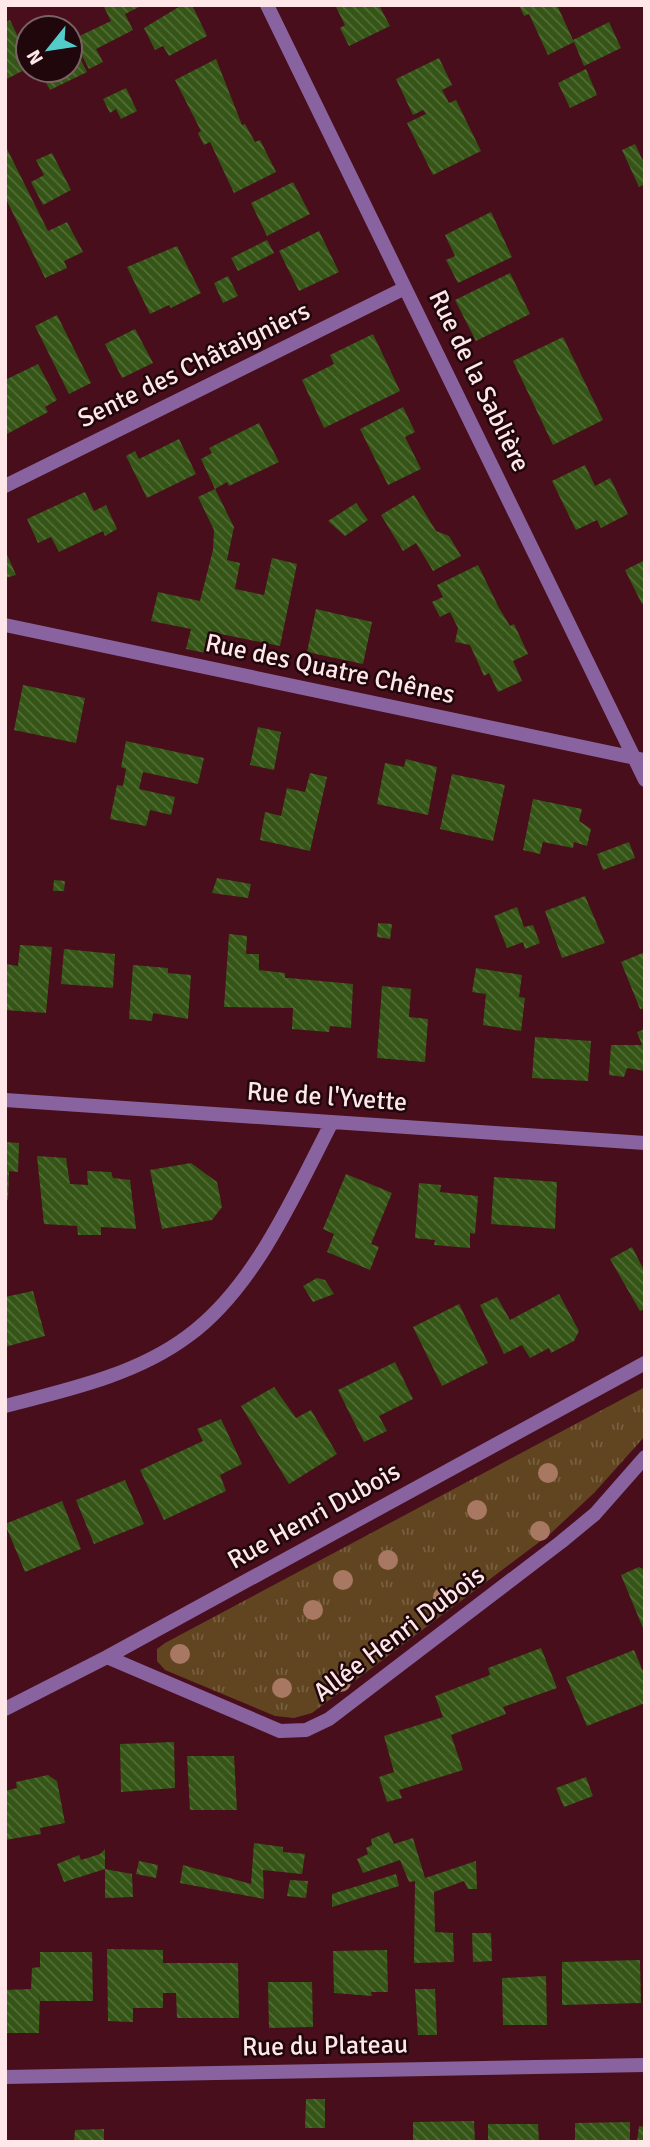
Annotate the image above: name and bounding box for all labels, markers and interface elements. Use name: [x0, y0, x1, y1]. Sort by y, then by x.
north arrow: [14, 14, 84, 84]
text: N: [21, 45, 49, 69]
street label: Rue de la Sablière: [421, 285, 537, 477]
street label: Sente des Châtaigniers: [73, 295, 315, 435]
street label: Rue des Quatre Chênes: [202, 627, 458, 711]
street label: Rue de l'Yvette: [246, 1075, 408, 1119]
street label: Rue Henri Dubois: [222, 1455, 406, 1577]
street label: Allée Henri Dubois: [307, 1559, 491, 1709]
street label: Rue du Plateau: [242, 2029, 408, 2063]

